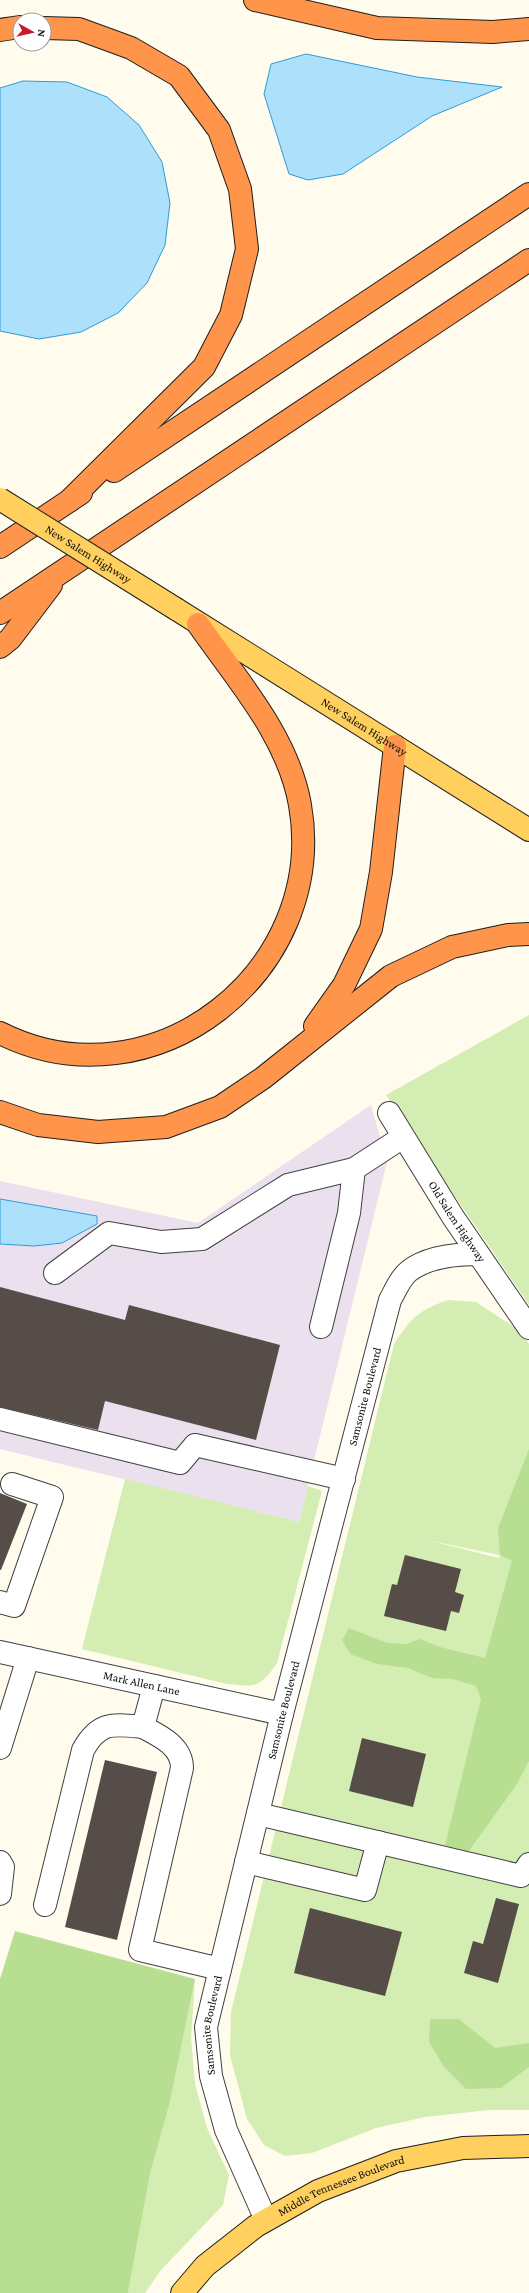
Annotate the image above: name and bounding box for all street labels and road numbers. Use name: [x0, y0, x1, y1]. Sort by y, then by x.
street label: New Salem Highway: [43, 522, 134, 586]
street label: New Salem Highway: [319, 695, 410, 759]
street label: Old Salem Highway: [425, 1178, 489, 1265]
street label: Samsonite Boulevard: [345, 1345, 385, 1447]
street label: Samsonite Boulevard: [264, 1659, 303, 1761]
street label: Mark Allen Lane: [102, 1668, 181, 1698]
street label: Samsonite Boulevard: [199, 1973, 225, 2076]
street label: Middle Tennessee Boulevard: [275, 2152, 406, 2219]

